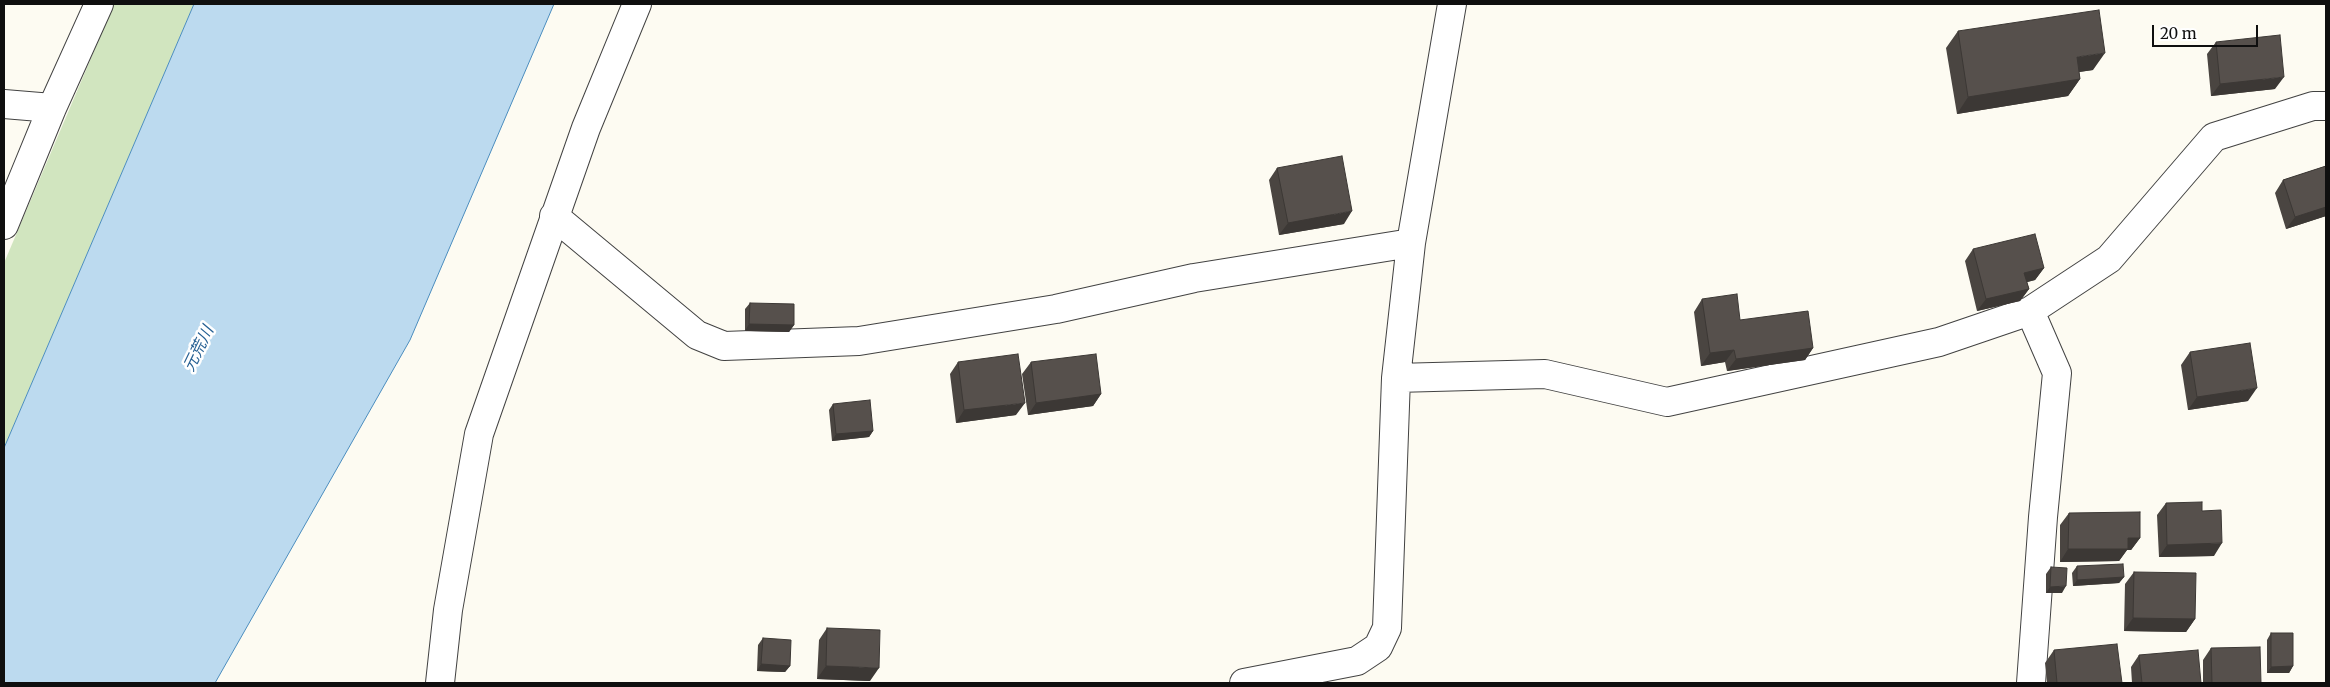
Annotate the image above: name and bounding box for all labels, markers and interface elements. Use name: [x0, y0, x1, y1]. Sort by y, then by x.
scale bar: [2155, 15, 2261, 47]
text: 20 m: [2160, 24, 2197, 43]
water label: 元荒川: [180, 323, 218, 375]

